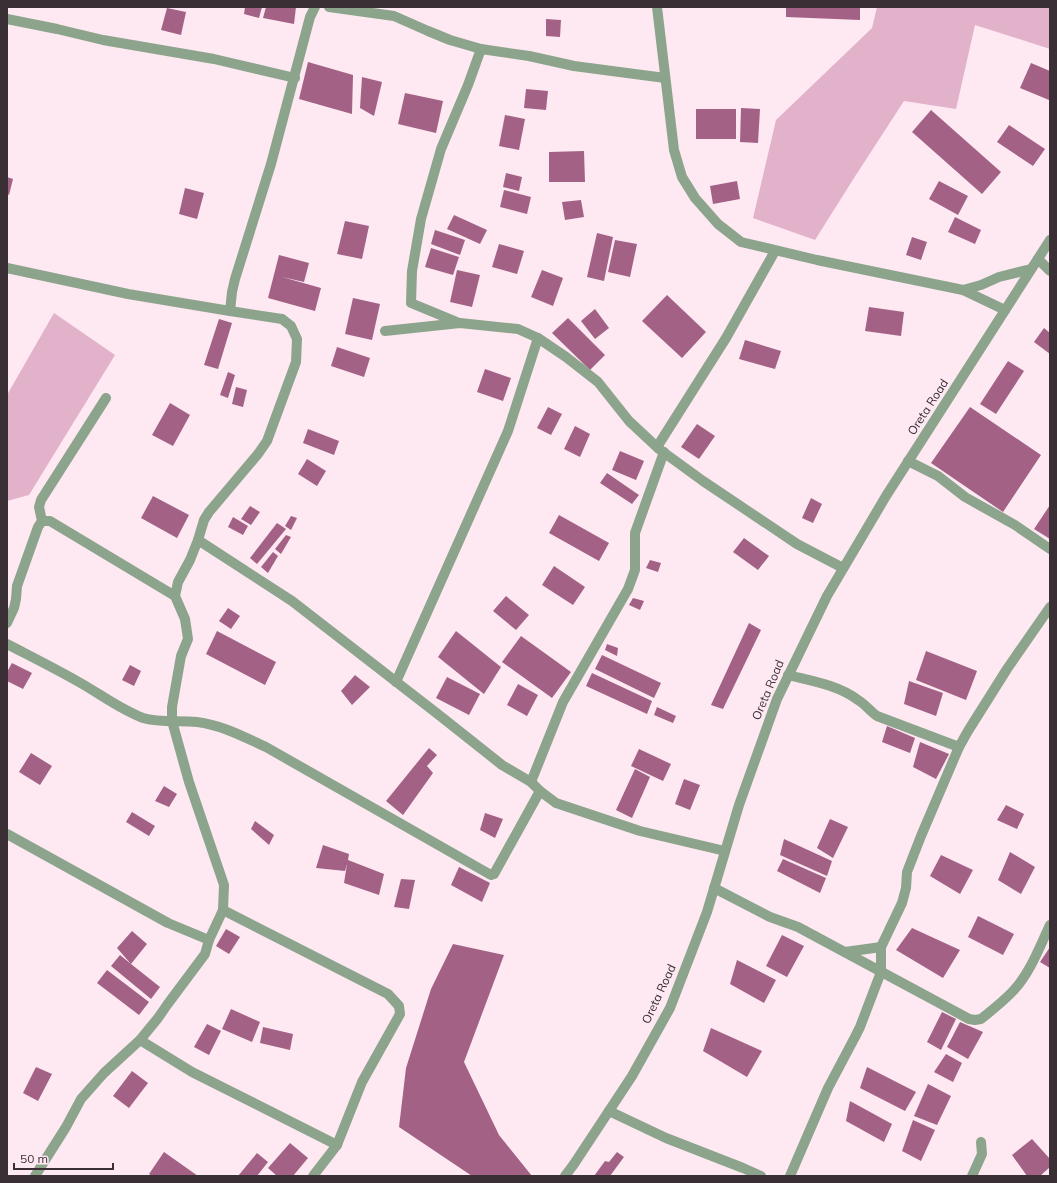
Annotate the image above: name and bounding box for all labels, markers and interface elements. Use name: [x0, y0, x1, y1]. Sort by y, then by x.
street label: Oreta Road: [904, 376, 951, 438]
street label: Oreta Road: [748, 657, 787, 722]
street label: Oreta Road: [638, 962, 679, 1026]
scale bar: [14, 1145, 113, 1171]
text: 50 m: [20, 1151, 48, 1166]

